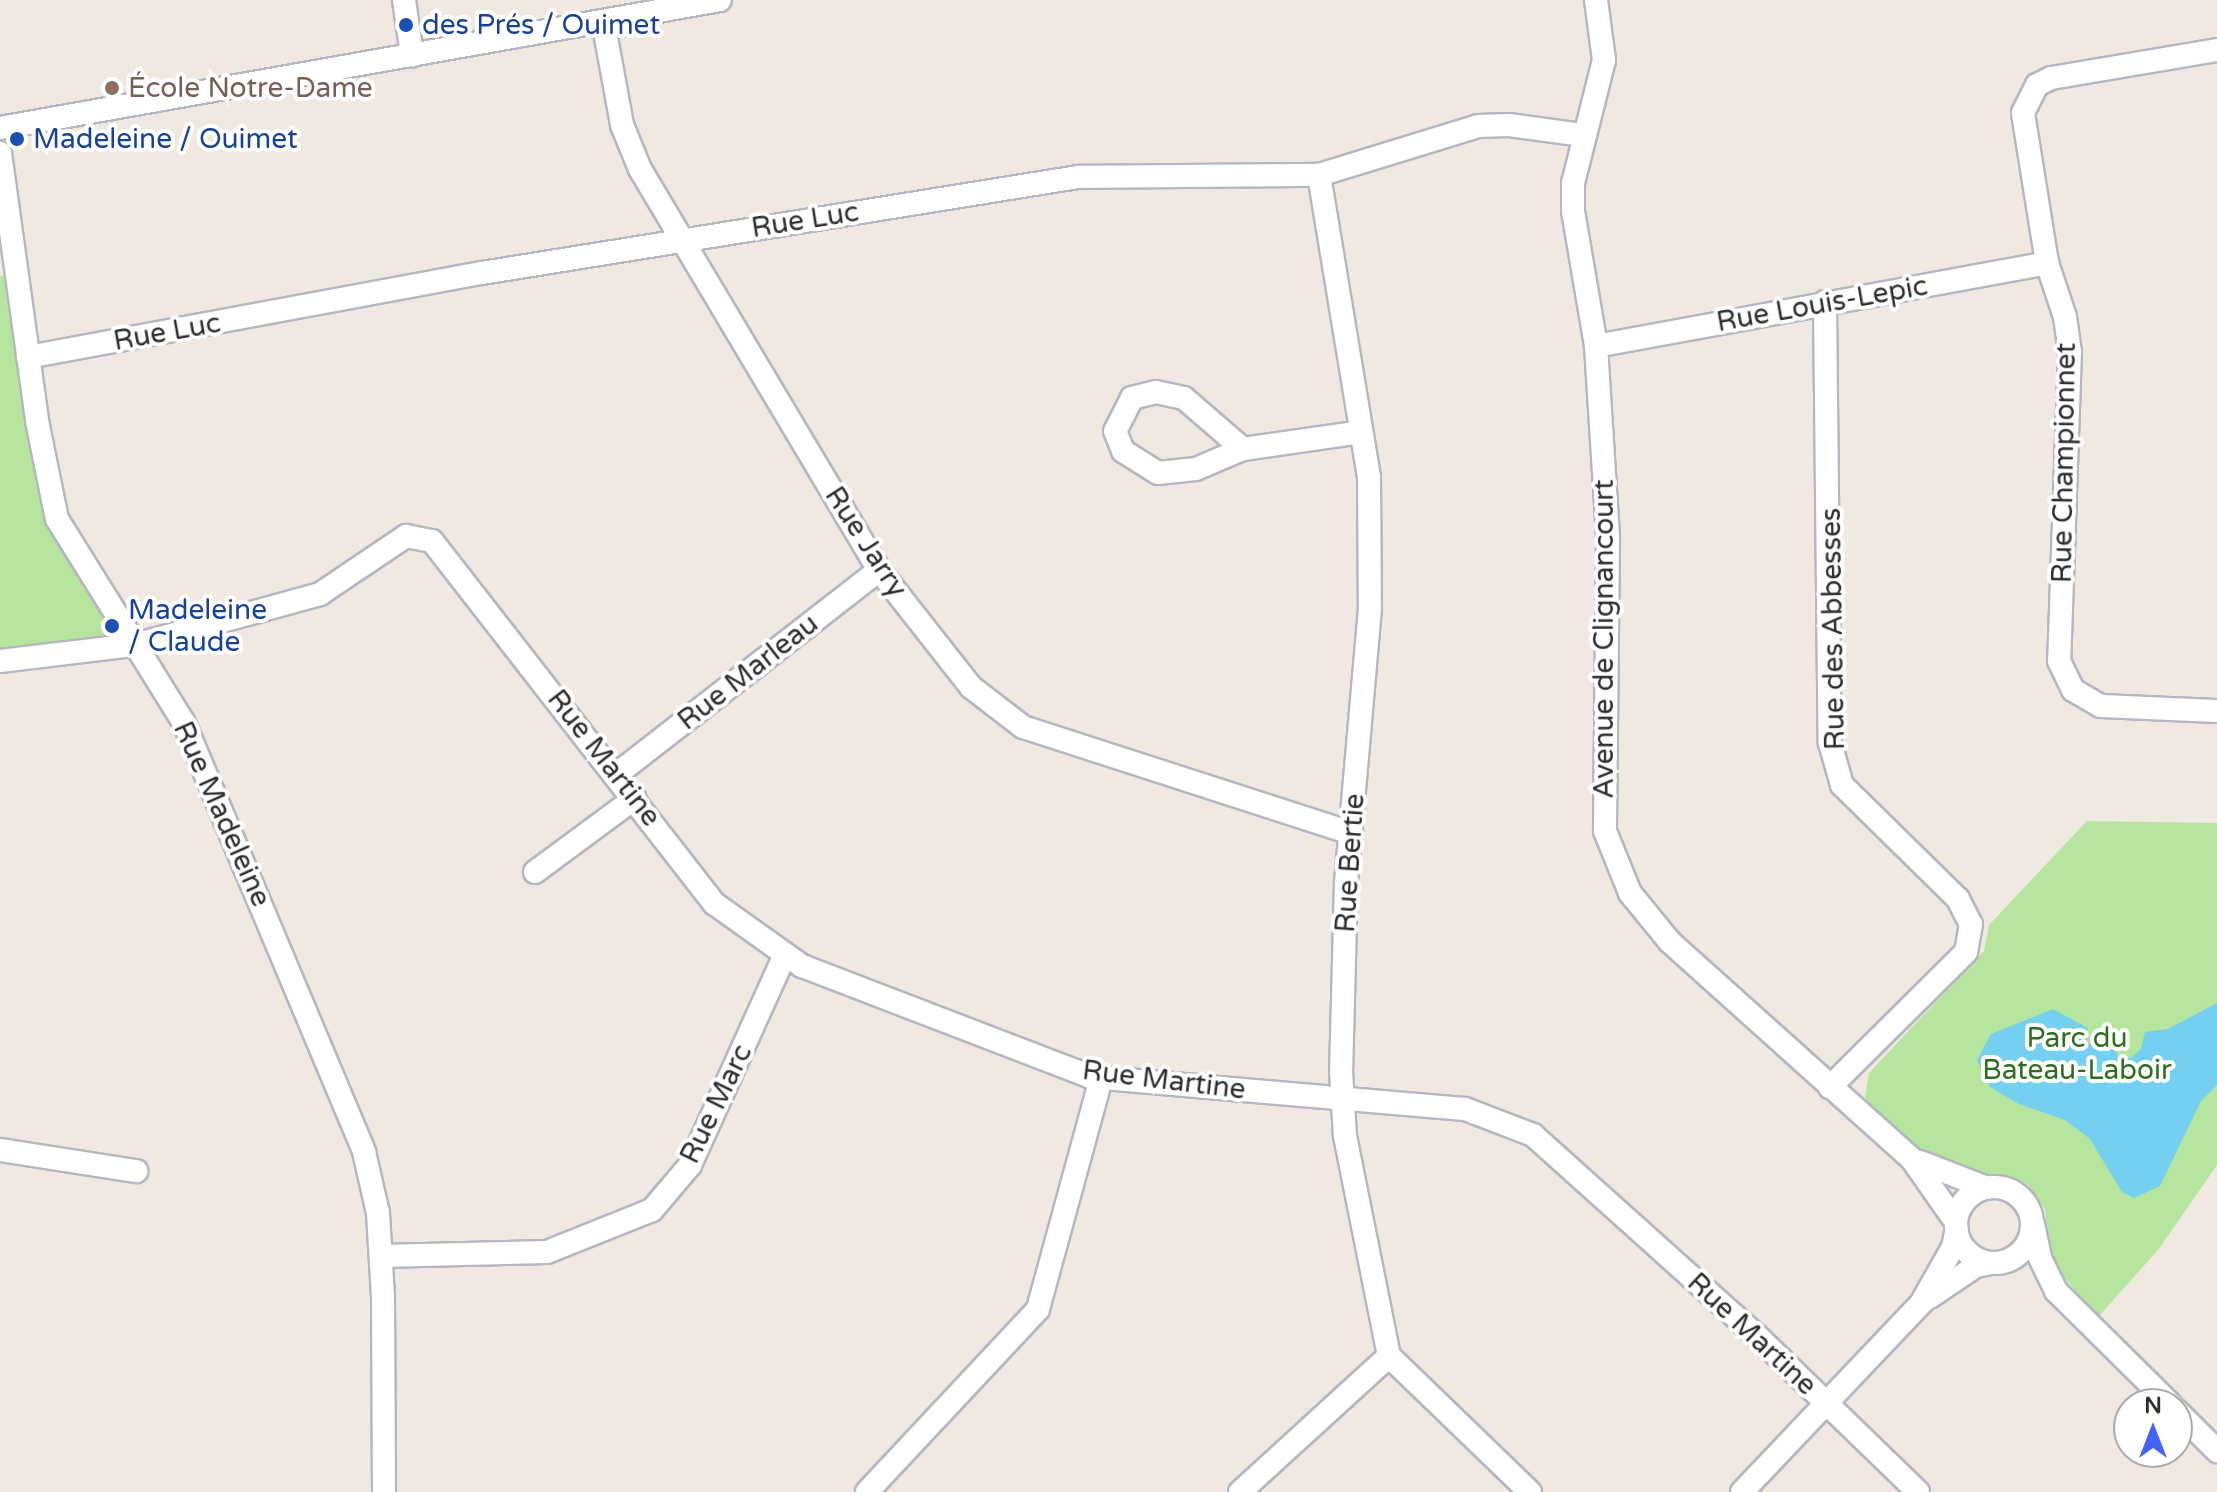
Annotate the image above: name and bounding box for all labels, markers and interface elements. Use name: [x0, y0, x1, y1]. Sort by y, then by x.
place label: des Prés / Ouimet: [422, 8, 660, 42]
marker: des Prés / Ouimet: [397, 16, 415, 34]
place label: École Notre-Dame: [128, 71, 373, 105]
marker: École Notre-Dame: [103, 79, 121, 97]
place label: Madeleine / Ouimet: [33, 122, 298, 156]
marker: Madeleine / Ouimet: [8, 130, 26, 148]
street label: Rue Luc: [749, 195, 861, 245]
street label: Rue Louis-Lepic: [1714, 269, 1930, 339]
street label: Rue Luc: [111, 306, 223, 358]
street label: Rue Championnet: [2045, 343, 2083, 583]
street label: Avenue de Clignancourt: [1587, 479, 1621, 799]
street label: Rue Jarry: [818, 480, 914, 604]
street label: Rue des Abbesses: [1814, 508, 1852, 750]
place label: Madeleine / Claude: [128, 593, 267, 659]
street label: Rue Marleau: [671, 607, 825, 737]
marker: Madeleine / Claude: [103, 617, 121, 635]
street label: Rue Martine: [540, 683, 668, 833]
street label: Rue Madeleine: [166, 716, 278, 912]
street label: Rue Bertie: [1328, 792, 1372, 934]
park label: Parc du Bateau-Laboir: [1982, 1021, 2172, 1087]
street label: Rue Marc: [673, 1039, 759, 1169]
street label: Rue Martine: [1080, 1053, 1248, 1107]
street label: Rue Martine: [1681, 1266, 1823, 1402]
north arrow: [2113, 1388, 2193, 1468]
text: N: [2144, 1393, 2162, 1419]

